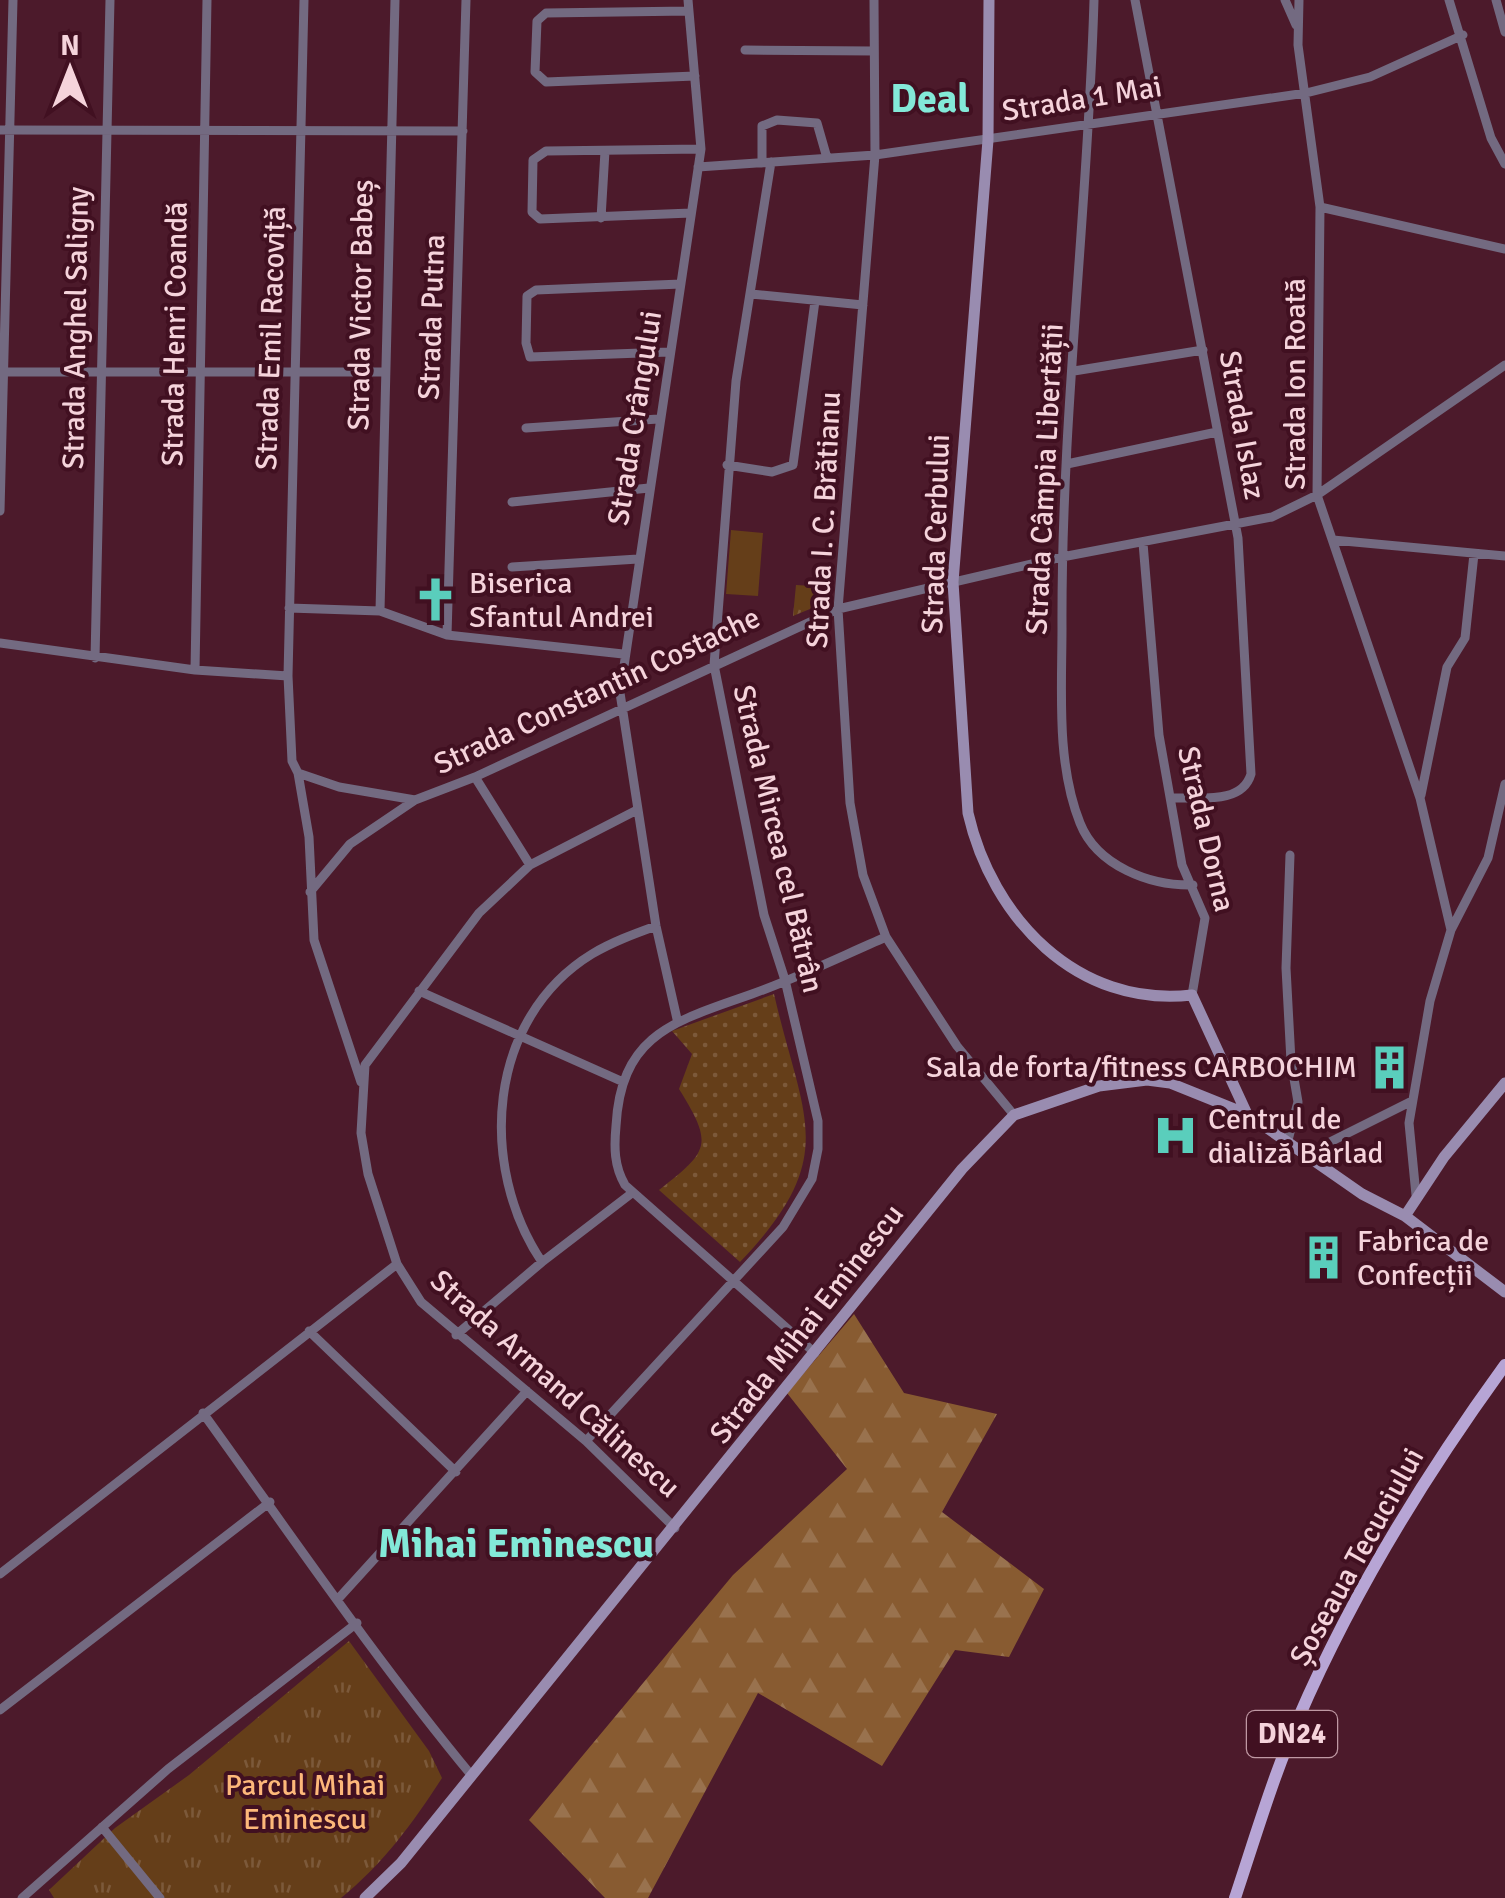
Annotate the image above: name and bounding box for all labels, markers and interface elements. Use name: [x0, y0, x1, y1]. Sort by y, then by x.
north arrow: [20, 20, 120, 120]
text: N: [60, 29, 80, 63]
street label: Strada 1 Mai: [999, 68, 1165, 130]
district label: Deal: [890, 74, 970, 124]
street label: Strada Victor Babeș: [340, 179, 382, 431]
street label: Strada Anghel Saligny: [55, 186, 97, 470]
street label: Strada Henri Coandă: [154, 201, 196, 467]
street label: Strada Emil Racoviță: [248, 205, 294, 471]
street label: Strada Putna: [411, 233, 453, 401]
street label: Strada Ion Roată: [1277, 278, 1314, 490]
street label: Strada Crângului: [600, 308, 670, 528]
street label: Strada Câmpia Libertății: [1018, 322, 1072, 636]
street label: Strada Islaz: [1211, 348, 1273, 502]
street label: Strada I. C. Brătianu: [799, 391, 849, 649]
street label: Strada Cerbului: [914, 433, 958, 635]
place label: Biserica Sfantul Andrei: [469, 565, 654, 636]
church icon: Biserica Sfantul Andrei: [412, 576, 460, 624]
street label: Strada Constantin Costache: [428, 599, 766, 783]
street label: Strada Mircea cel Bătrân: [725, 682, 831, 996]
street label: Strada Dorna: [1169, 743, 1243, 915]
building icon: Sala de forta/fitness CARBOCHIM: [1366, 1043, 1414, 1091]
place label: Sala de forta/fitness CARBOCHIM: [926, 1049, 1357, 1086]
place label: Centrul de dializă Bârlad: [1208, 1101, 1383, 1172]
hospital icon: Centrul de dializă Bârlad: [1151, 1112, 1199, 1160]
street label: Strada Mihai Eminescu: [702, 1197, 912, 1451]
place label: Fabrica de Confecții: [1357, 1223, 1489, 1294]
building icon: Fabrica de Confecții: [1300, 1234, 1348, 1282]
street label: Strada Armand Călinescu: [423, 1262, 687, 1506]
street label: Șoseaua Tecuciului: [1282, 1442, 1432, 1672]
district label: Mihai Eminescu: [378, 1519, 654, 1569]
road number: DN24: [1247, 1711, 1337, 1757]
park label: Parcul Mihai Eminescu: [225, 1767, 385, 1838]

